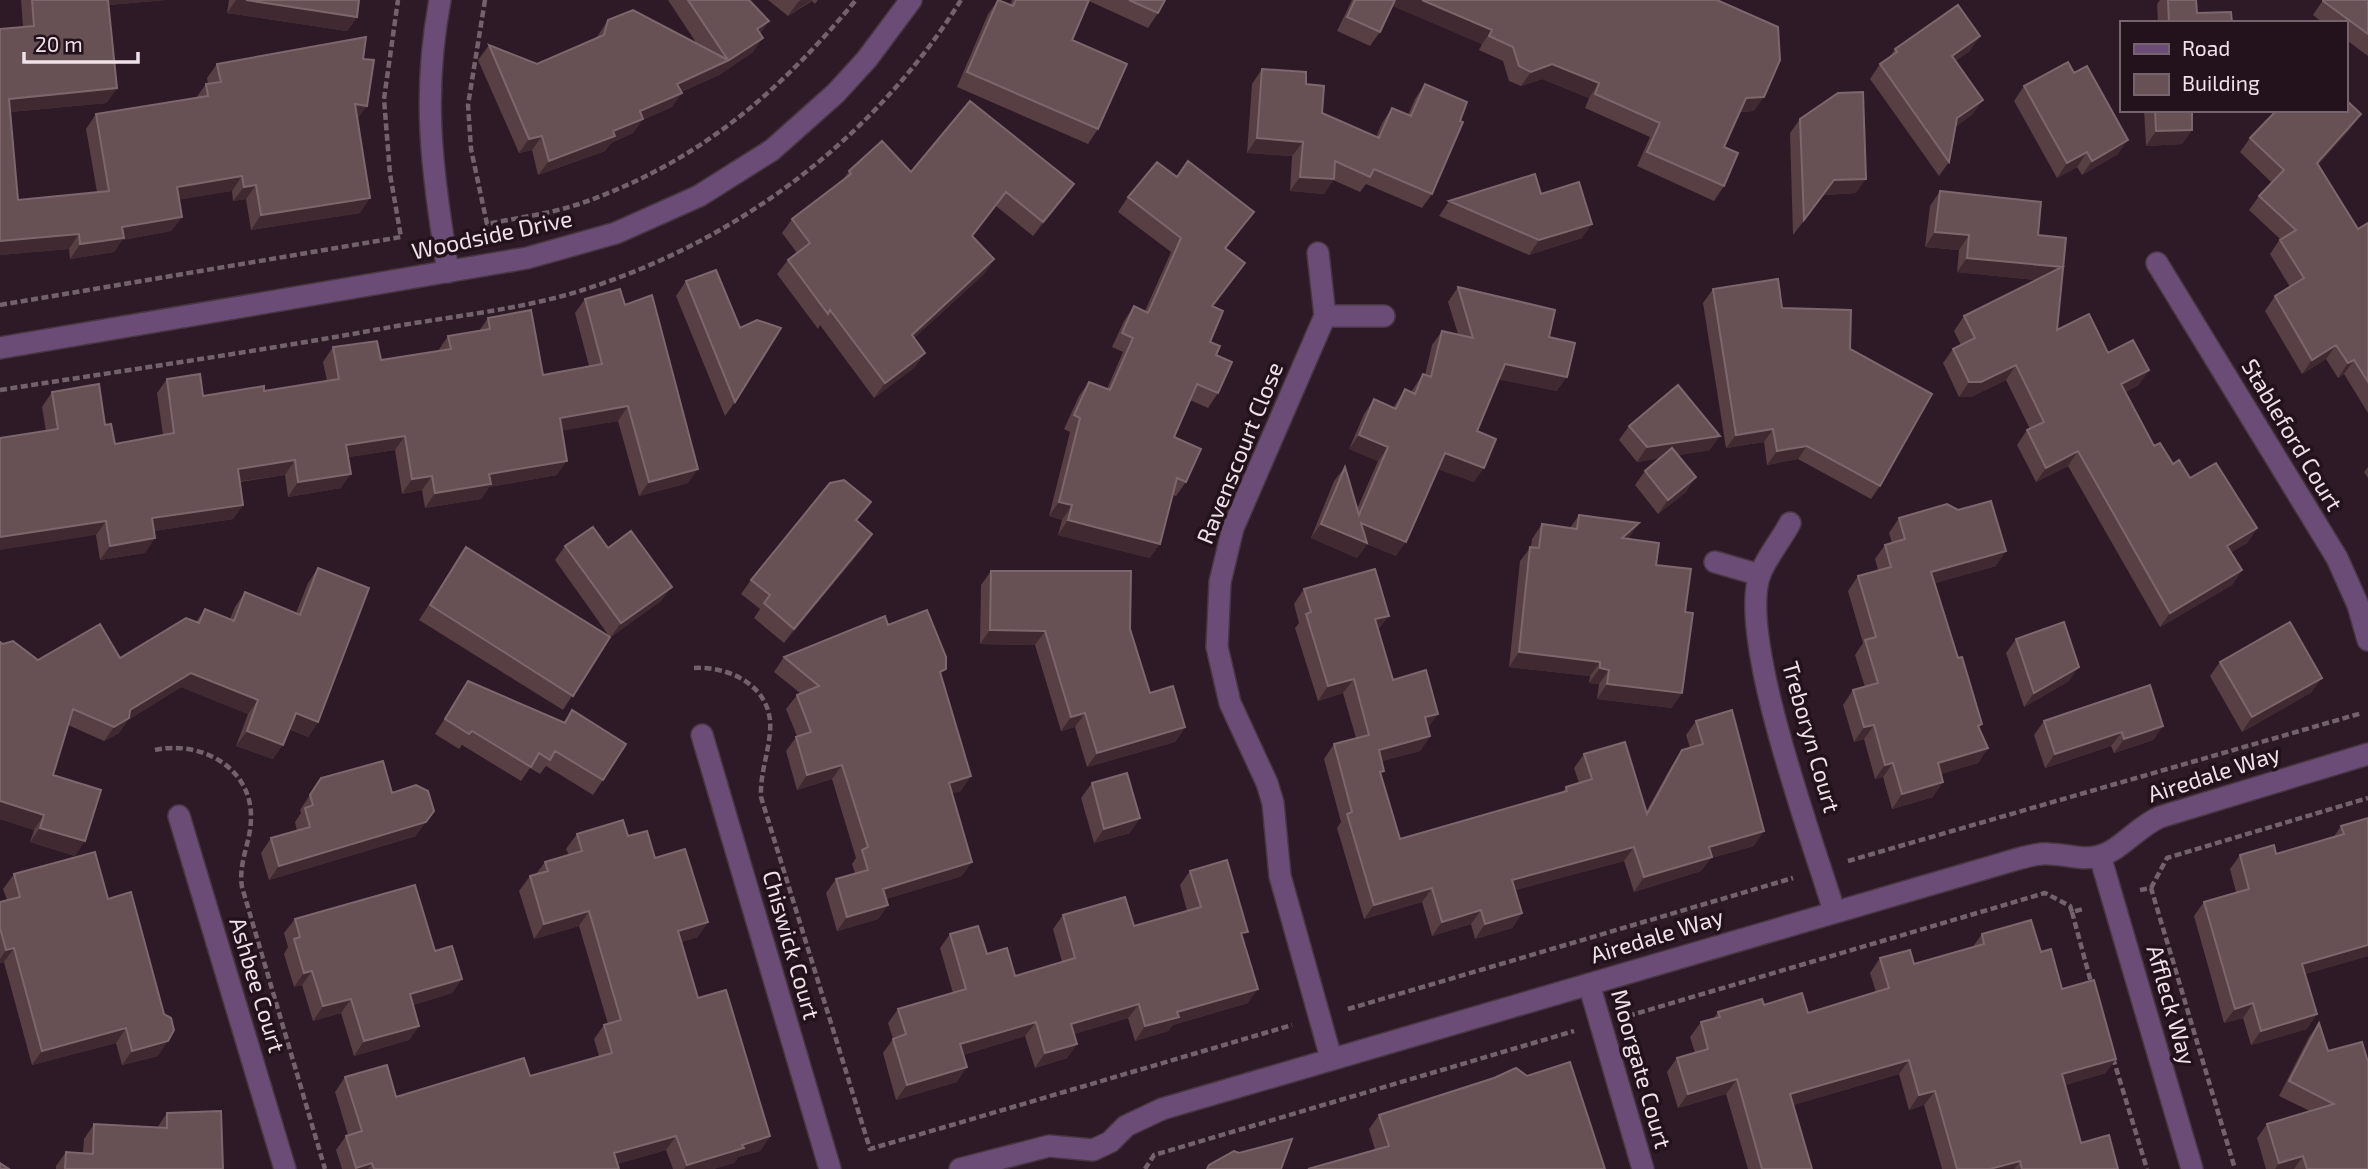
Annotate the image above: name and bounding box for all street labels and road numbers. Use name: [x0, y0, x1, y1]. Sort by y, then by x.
street label: Woodside Drive: [409, 203, 575, 265]
street label: Stableford Court: [2236, 353, 2349, 516]
street label: Ravenscourt Close: [1190, 358, 1288, 548]
street label: Treboryn Court: [1777, 658, 1847, 816]
street label: Airedale Way: [2144, 738, 2283, 808]
street label: Chiswick Court: [757, 867, 827, 1023]
street label: Airedale Way: [1587, 902, 1727, 969]
street label: Ashbee Court: [224, 914, 292, 1056]
street label: Affleck Way: [2142, 942, 2202, 1068]
street label: Moorgate Court: [1606, 986, 1678, 1152]

